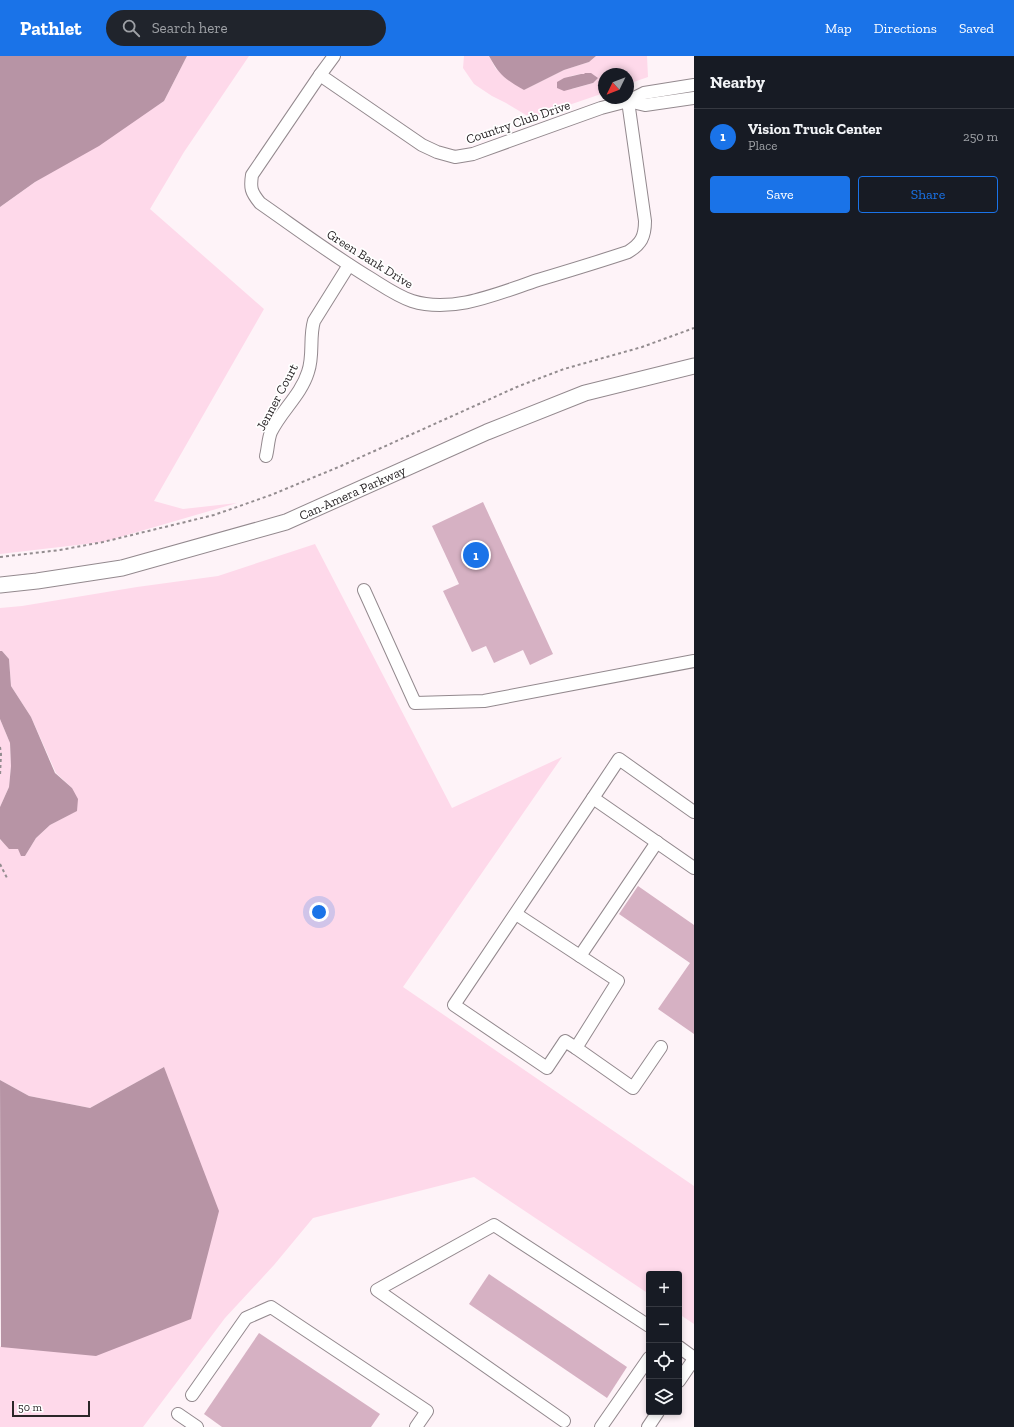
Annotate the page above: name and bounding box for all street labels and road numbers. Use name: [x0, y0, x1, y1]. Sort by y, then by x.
street label: Country Club Drive: [464, 97, 572, 147]
street label: Green Bank Drive: [324, 226, 416, 292]
street label: Jenner Court: [253, 361, 301, 433]
street label: Can-Amera Parkway: [297, 462, 408, 523]

